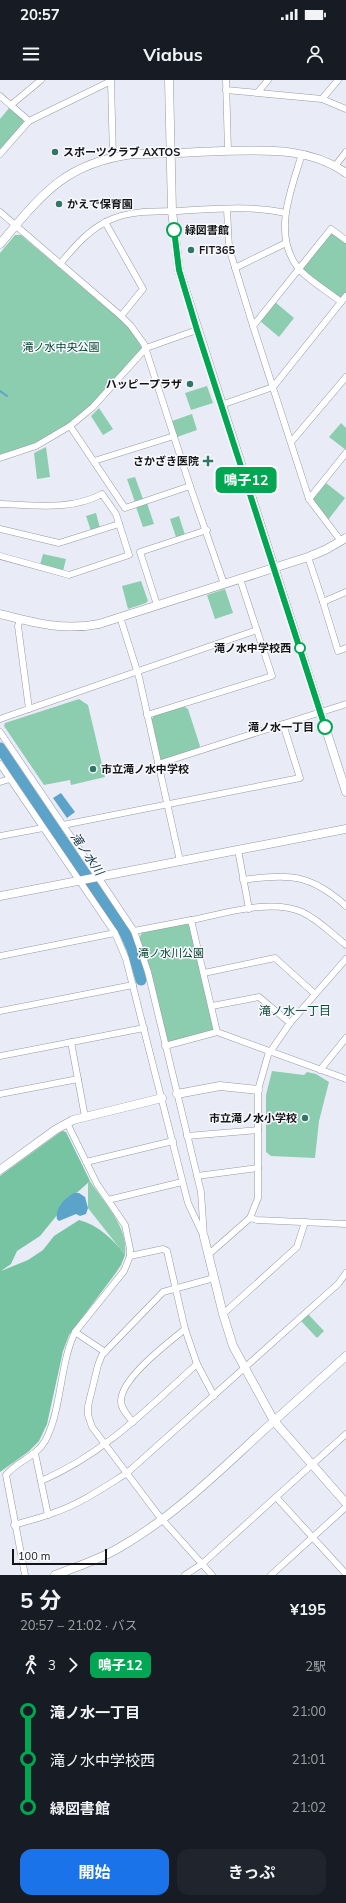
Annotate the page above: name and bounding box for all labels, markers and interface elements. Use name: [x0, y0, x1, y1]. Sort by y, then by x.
text: 20:57: [20, 5, 60, 24]
icon: menu: [20, 43, 42, 65]
text: Viabus: [143, 43, 203, 66]
icon: person: [304, 43, 326, 65]
place label: スポーツクラブ AXTOS: [63, 145, 180, 159]
marker: スポーツクラブ AXTOS: [50, 147, 60, 157]
place label: かえで保育園: [67, 197, 133, 211]
marker: かえで保育園: [54, 199, 64, 209]
marker: 緑図書館: [166, 222, 182, 238]
place label: 緑図書館: [185, 223, 229, 237]
place label: FIT365: [199, 243, 235, 257]
marker: FIT365: [186, 245, 196, 255]
park label: 滝ノ水中央公園: [23, 340, 100, 354]
place label: ハッピープラザ: [106, 377, 182, 391]
marker: ハッピープラザ: [185, 379, 195, 389]
place label: さかざき医院: [133, 454, 199, 468]
marker: さかざき医院: [202, 455, 214, 467]
line badge: 鳴子12: [218, 467, 274, 493]
text: 鳴子12: [224, 471, 268, 489]
place label: 滝ノ水中学校西: [214, 641, 291, 655]
marker: 滝ノ水中学校西: [294, 642, 306, 654]
marker: 滝ノ水一丁目: [317, 719, 333, 735]
place label: 滝ノ水一丁目: [248, 720, 314, 734]
place label: 市立滝ノ水中学校: [101, 762, 189, 776]
marker: 市立滝ノ水中学校: [88, 764, 98, 774]
water label: 滝ノ水川: [68, 830, 108, 879]
park label: 滝ノ水川公園: [138, 946, 204, 960]
district label: 滝ノ水一丁目: [259, 1003, 331, 1018]
place label: 市立滝ノ水小学校: [209, 1111, 297, 1125]
marker: 市立滝ノ水小学校: [300, 1113, 310, 1123]
scale bar: [12, 1547, 107, 1566]
text: 100 m: [18, 1549, 50, 1563]
text: 5 分: [20, 1586, 61, 1614]
text: ¥195: [290, 1600, 326, 1619]
text: 20:57 – 21:02 · バス: [20, 1617, 137, 1633]
icon: walk: [20, 1654, 42, 1676]
icon: forward: [62, 1654, 84, 1676]
text: 鳴子12: [98, 1656, 143, 1674]
text: 3: [48, 1657, 56, 1673]
text: 2駅: [305, 1658, 326, 1674]
text: 滝ノ水一丁目: [50, 1703, 140, 1722]
text: 21:00: [292, 1703, 326, 1719]
text: 滝ノ水中学校西: [50, 1751, 155, 1770]
text: 21:01: [292, 1751, 326, 1767]
text: 緑図書館: [50, 1799, 110, 1818]
text: 21:02: [292, 1799, 326, 1815]
button: 開始: [20, 1849, 169, 1895]
button: きっぷ: [177, 1849, 326, 1895]

